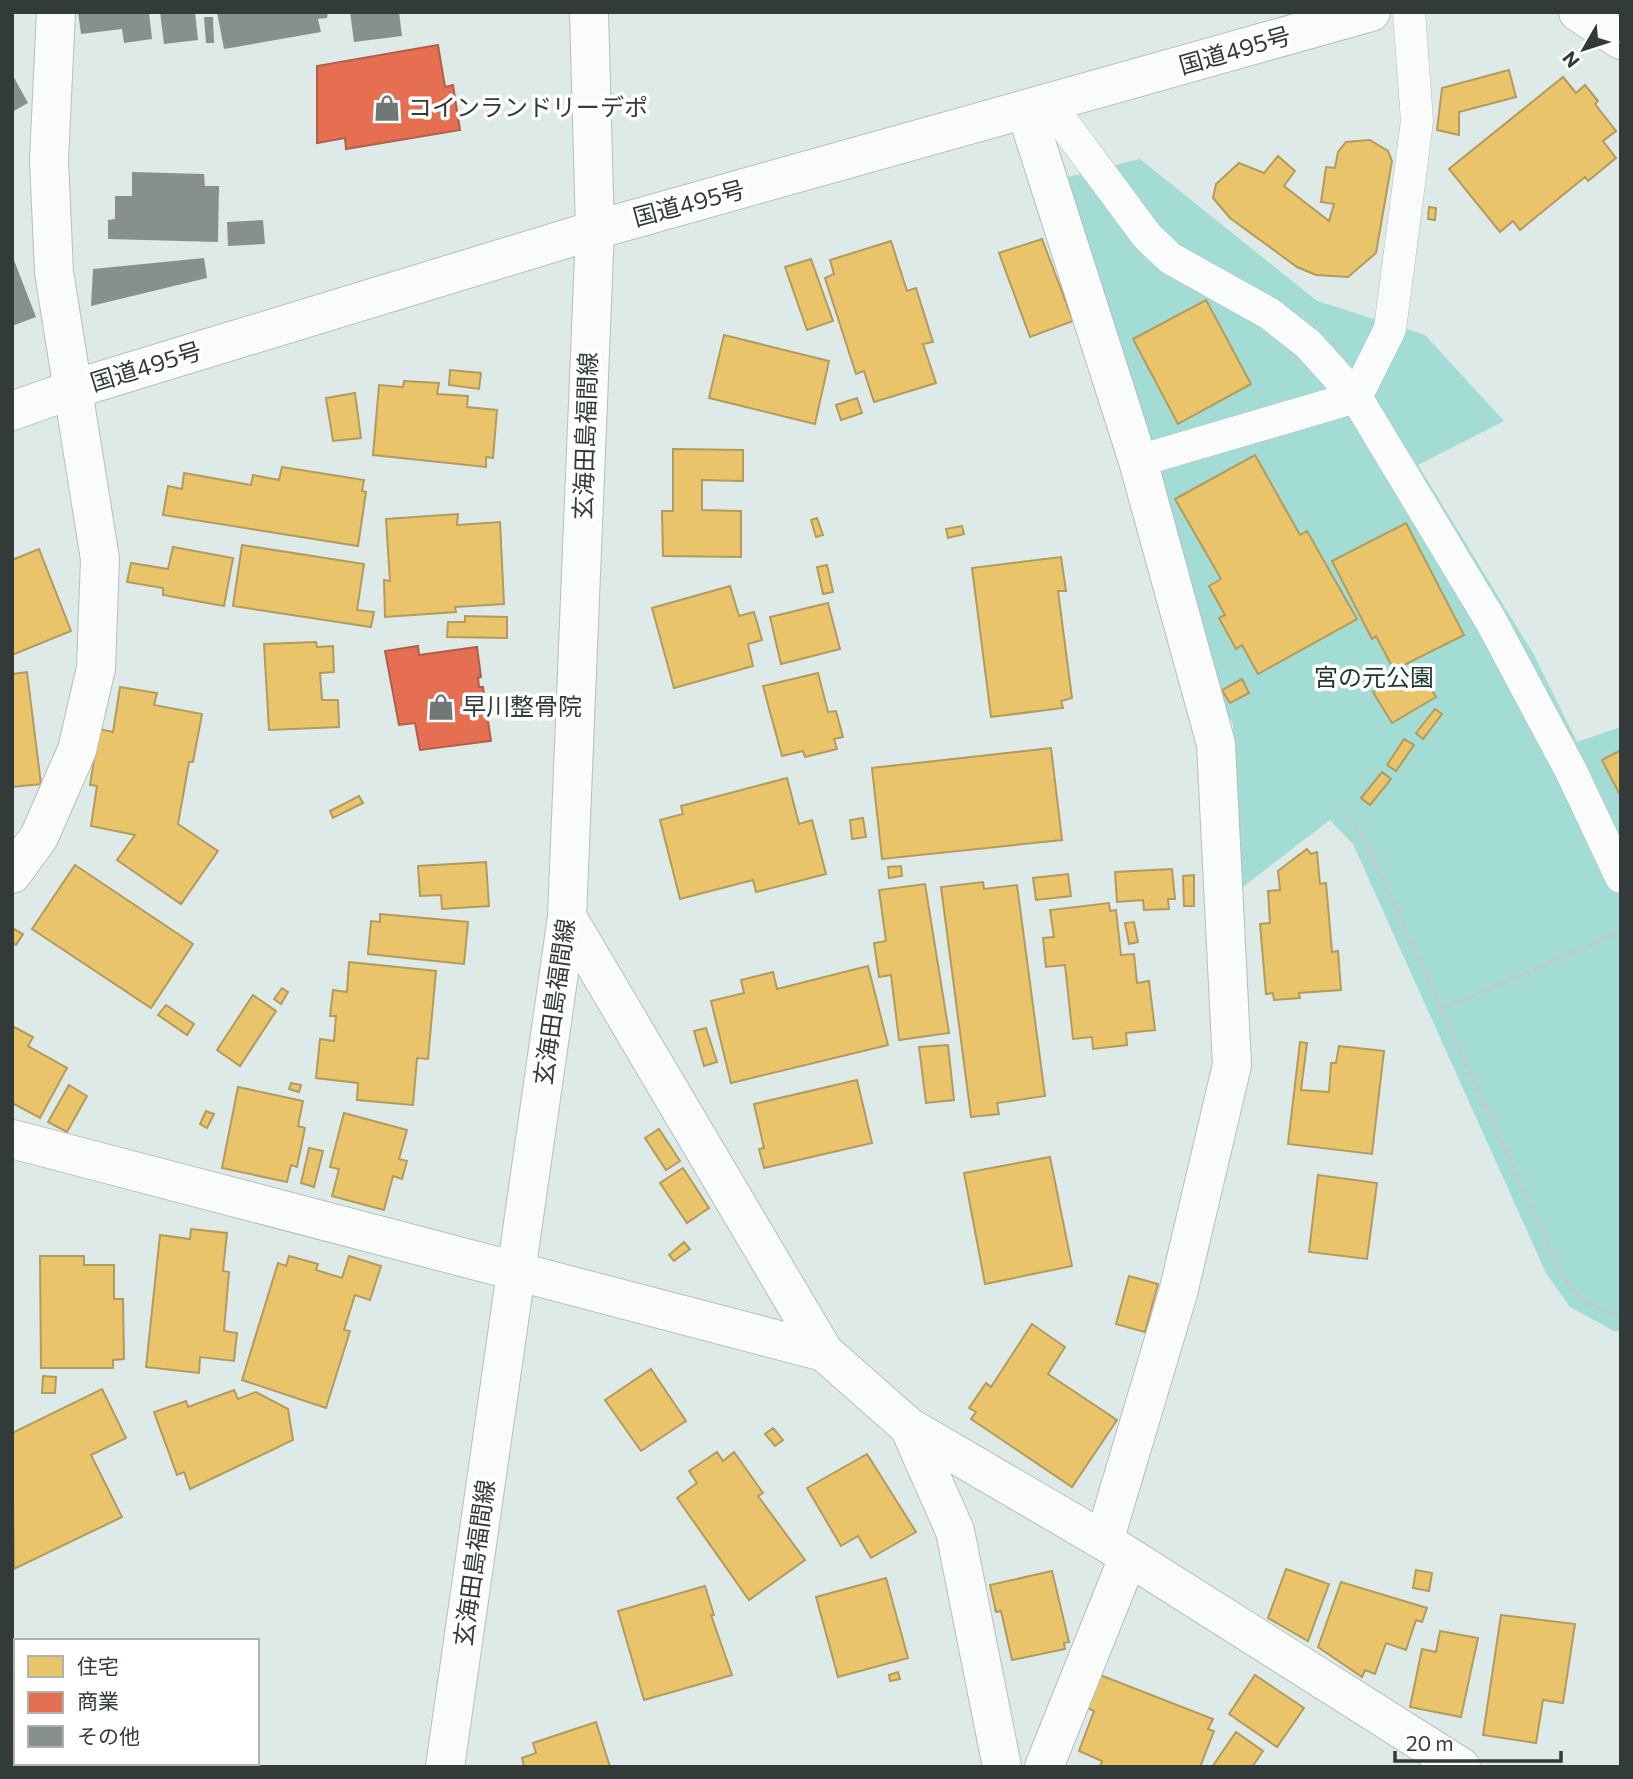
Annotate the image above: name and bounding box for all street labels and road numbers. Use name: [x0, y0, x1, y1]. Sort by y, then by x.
street label: 国道495号: [1175, 20, 1294, 79]
street label: 国道495号: [629, 174, 748, 231]
street label: 国道495号: [86, 335, 205, 396]
street label: 玄海田島福間線: [567, 351, 602, 520]
street label: 玄海田島福間線: [527, 917, 580, 1087]
street label: 玄海田島福間線: [447, 1478, 500, 1648]

